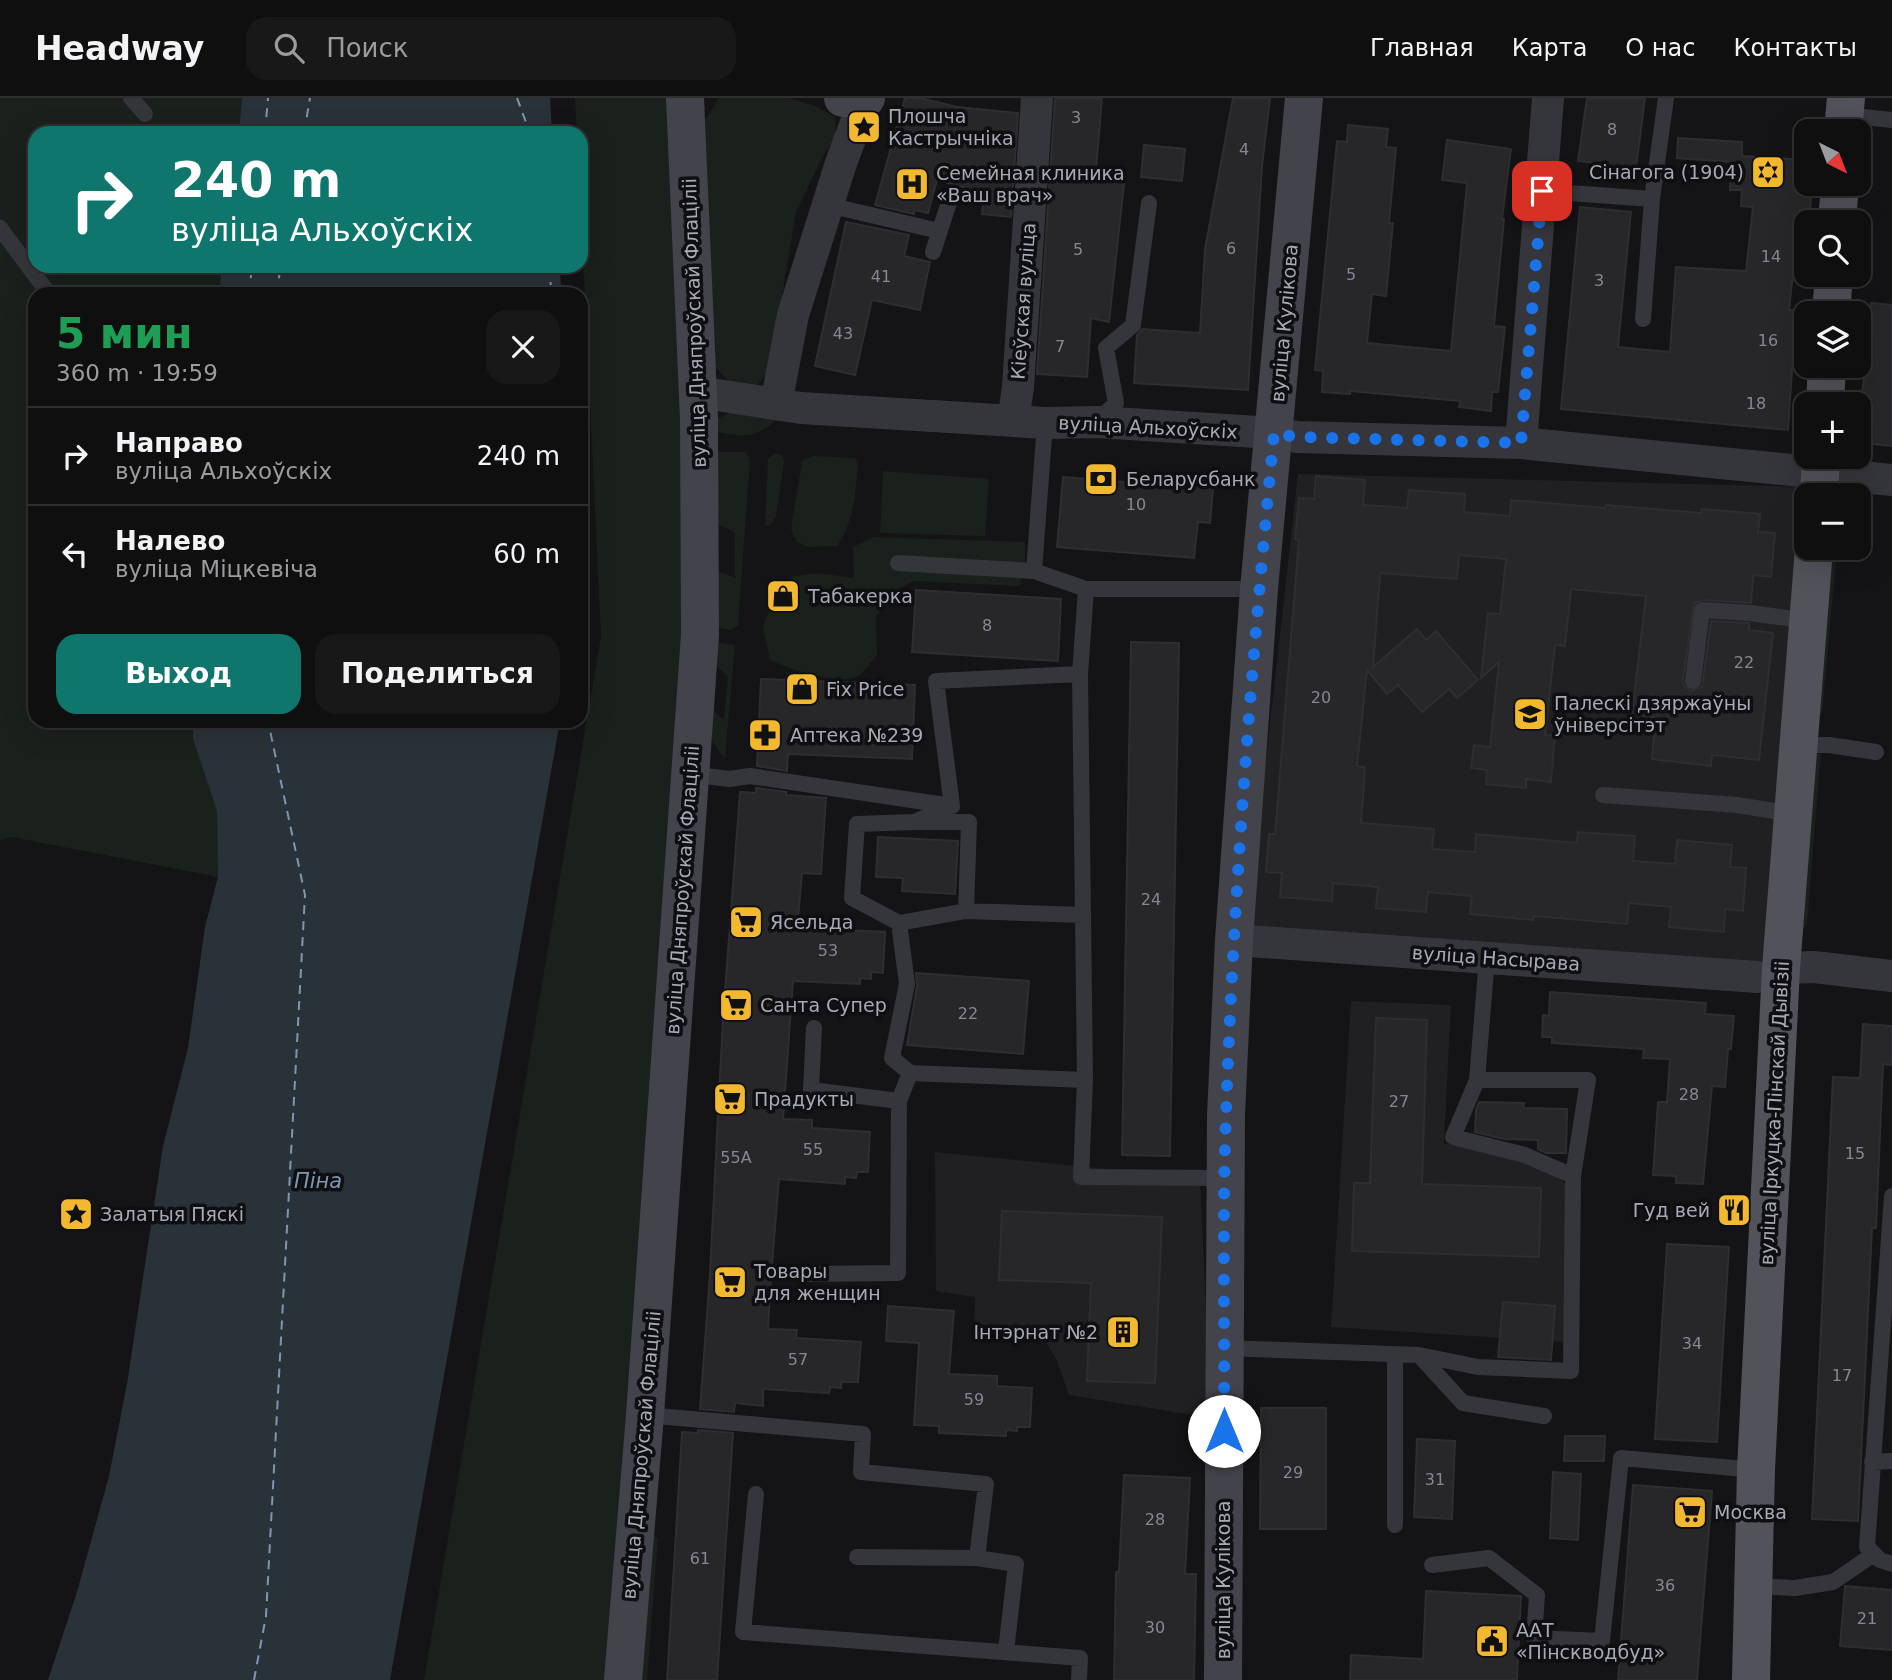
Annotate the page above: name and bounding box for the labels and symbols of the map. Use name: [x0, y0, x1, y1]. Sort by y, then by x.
place label: Плошча Кастрычніка: [888, 105, 1014, 149]
place icon: Плошча Кастрычніка: [845, 108, 883, 146]
house number: 3: [1071, 108, 1081, 127]
north arrow: [1794, 119, 1871, 196]
house number: 8: [1607, 120, 1617, 139]
house number: 4: [1239, 140, 1249, 159]
synagogue icon: Сінагога (1904): [1749, 153, 1787, 191]
pin: [1512, 161, 1572, 221]
place label: Сінагога (1904): [1589, 161, 1744, 183]
place label: Семейная клиника «Ваш врач»: [936, 162, 1125, 206]
hospital icon: Семейная клиника «Ваш врач»: [893, 165, 931, 203]
street label: вуліца Дняпроўскай Флаціліі: [678, 178, 710, 468]
street label: Кіеўская вуліца: [1007, 222, 1039, 380]
house number: 6: [1226, 239, 1236, 258]
house number: 5: [1073, 240, 1083, 259]
street label: вуліца Кулікова: [1266, 243, 1302, 403]
house number: 14: [1761, 247, 1781, 266]
house number: 5: [1346, 265, 1356, 284]
house number: 41: [871, 267, 891, 286]
house number: 3: [1594, 271, 1604, 290]
house number: 43: [833, 324, 853, 343]
house number: 16: [1758, 331, 1778, 350]
house number: 7: [1055, 337, 1065, 356]
house number: 18: [1746, 394, 1766, 413]
street label: вуліца Альхоўскіх: [1058, 411, 1238, 443]
bank icon: Беларусбанк: [1082, 460, 1120, 498]
place label: Беларусбанк: [1126, 468, 1256, 490]
house number: 10: [1126, 495, 1146, 514]
shop icon: Табакерка: [764, 577, 802, 615]
place label: Табакерка: [807, 585, 913, 607]
house number: 8: [982, 616, 992, 635]
house number: 22: [1734, 653, 1754, 672]
shop icon: Fix Price: [783, 670, 821, 708]
place label: Fix Price: [826, 678, 904, 700]
house number: 20: [1311, 688, 1331, 707]
place label: Палескі дзяржаўны ўніверсітэт: [1554, 692, 1751, 736]
school or university icon: Палескі дзяржаўны ўніверсітэт: [1511, 695, 1549, 733]
pharmacy icon: Аптека №239: [746, 716, 784, 754]
place label: Аптека №239: [790, 724, 923, 746]
street label: вуліца Дняпроўскай Флаціліі: [661, 745, 703, 1035]
house number: 24: [1141, 890, 1161, 909]
supermarket icon: Ясельда: [727, 903, 765, 941]
place label: Ясельда: [770, 911, 853, 933]
house number: 53: [818, 941, 838, 960]
street label: вуліца Насырава: [1411, 941, 1581, 975]
street label: вуліца Іркуцка-Пінскай Дывізіі: [1755, 960, 1793, 1266]
supermarket icon: Санта Супер: [717, 986, 755, 1024]
place label: Санта Супер: [760, 994, 887, 1016]
house number: 22: [958, 1004, 978, 1023]
supermarket icon: Прадукты: [711, 1080, 749, 1118]
house number: 28: [1679, 1085, 1699, 1104]
place label: Прадукты: [754, 1088, 854, 1110]
house number: 27: [1389, 1092, 1409, 1111]
house number: 55: [803, 1140, 823, 1159]
house number: 15: [1845, 1144, 1865, 1163]
house number: 55А: [720, 1148, 752, 1167]
water label: Піна: [294, 1169, 342, 1193]
restaurant icon: Гуд вей: [1715, 1191, 1753, 1229]
place icon: Залатыя Пяскі: [57, 1195, 95, 1233]
place label: Гуд вей: [1633, 1199, 1710, 1221]
place label: Залатыя Пяскі: [100, 1203, 244, 1225]
place label: Товары для женщин: [753, 1260, 881, 1304]
supermarket icon: Товары для женщин: [711, 1263, 749, 1301]
street label: вуліца Дняпроўскай Флаціліі: [617, 1310, 665, 1600]
building icon: Інтэрнат №2: [1104, 1313, 1142, 1351]
place label: Інтэрнат №2: [973, 1321, 1098, 1343]
house number: 34: [1682, 1334, 1702, 1353]
house number: 57: [788, 1350, 808, 1369]
house number: 17: [1832, 1366, 1852, 1385]
house number: 59: [964, 1390, 984, 1409]
position arrow: [1187, 1394, 1261, 1468]
house number: 29: [1283, 1463, 1303, 1482]
house number: 31: [1425, 1470, 1445, 1489]
supermarket icon: Москва: [1671, 1493, 1709, 1531]
street label: вуліца Кулікова: [1212, 1501, 1234, 1659]
place label: Москва: [1714, 1501, 1787, 1523]
house number: 28: [1145, 1510, 1165, 1529]
house number: 61: [690, 1549, 710, 1568]
house number: 36: [1655, 1576, 1675, 1595]
house number: 21: [1857, 1609, 1877, 1628]
house number: 30: [1145, 1618, 1165, 1637]
place label: ААТ «Пінскводбуд»: [1516, 1619, 1665, 1663]
public building icon: ААТ «Пінскводбуд»: [1473, 1622, 1511, 1660]

